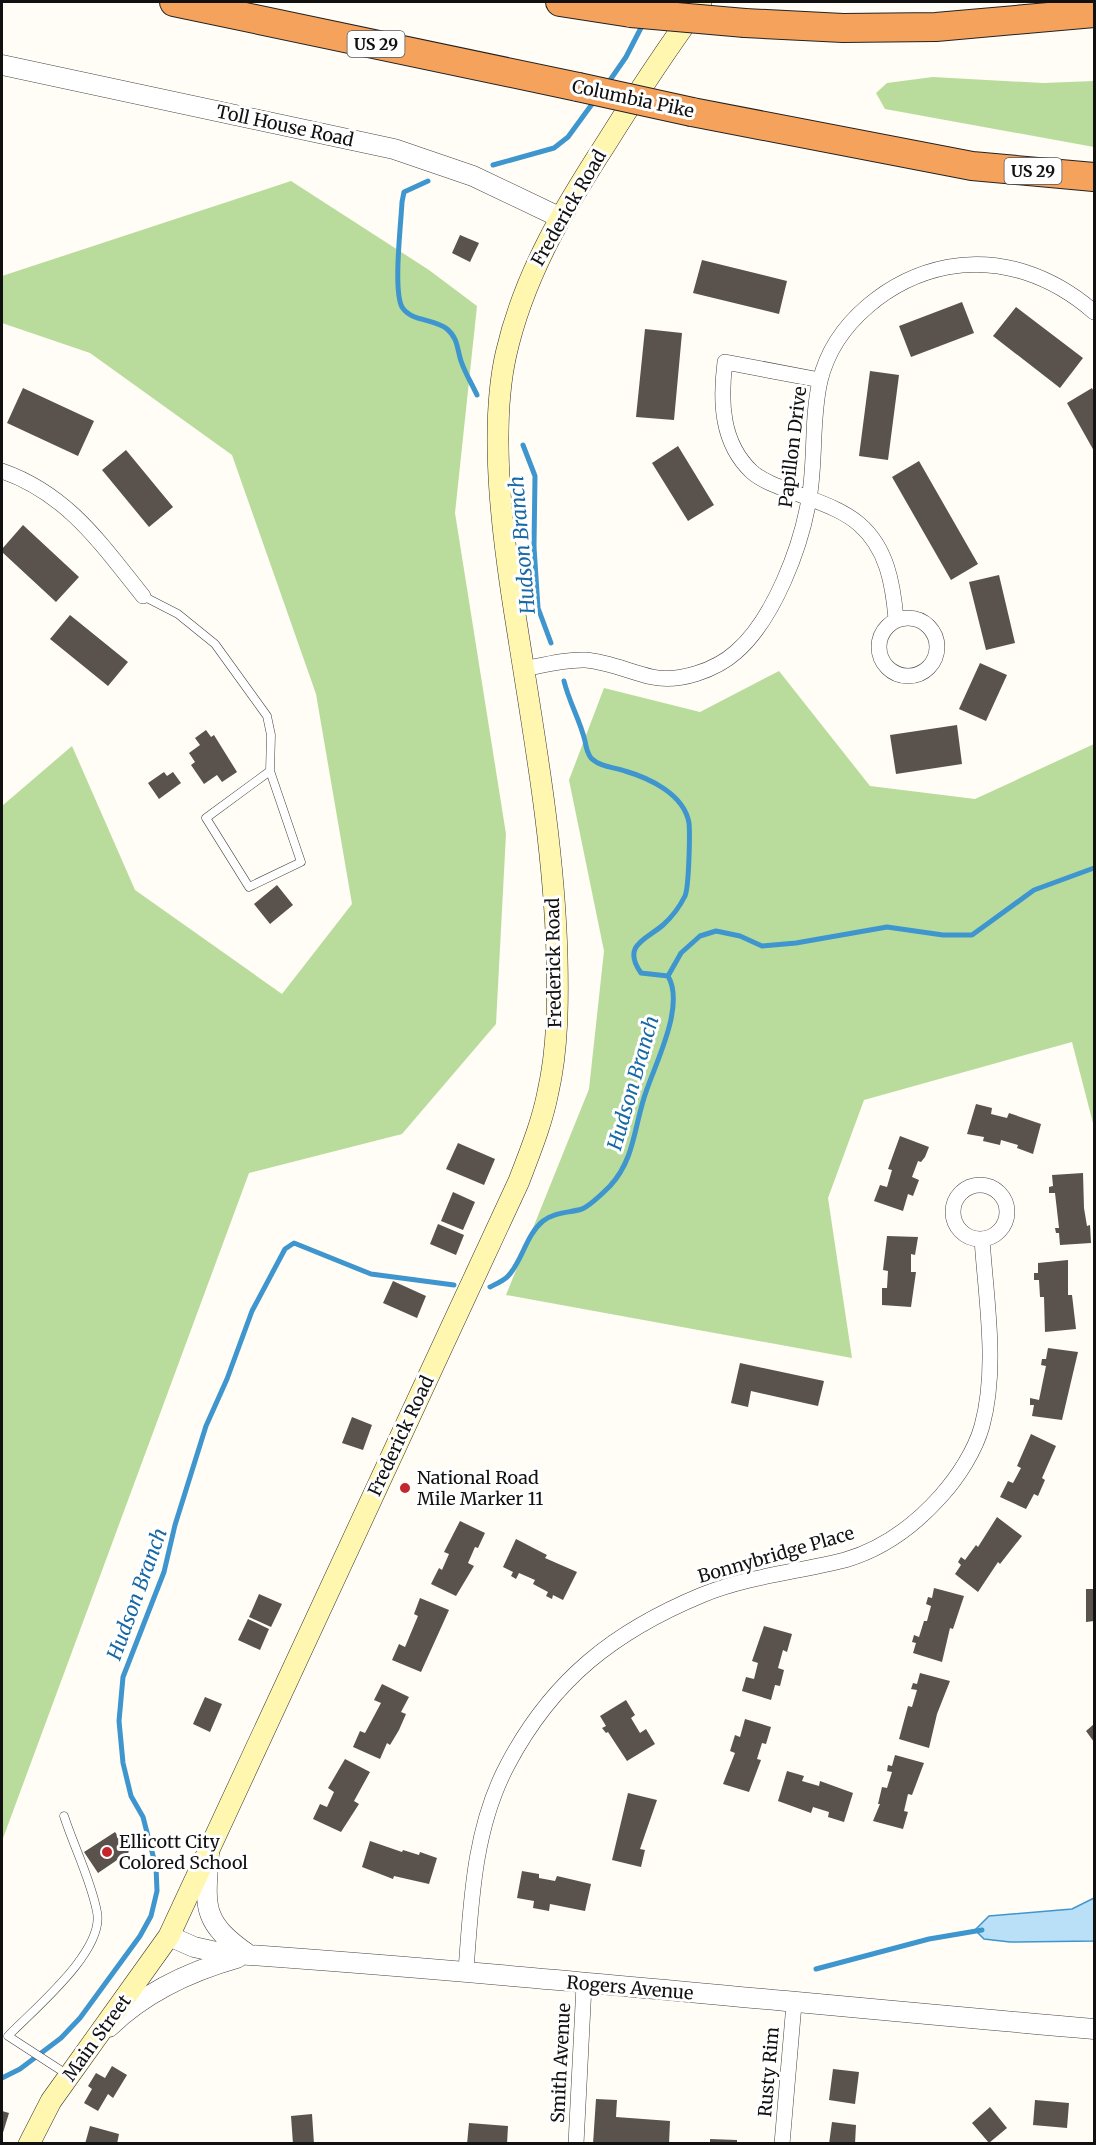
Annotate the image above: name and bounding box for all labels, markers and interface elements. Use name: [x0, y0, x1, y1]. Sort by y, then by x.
road number: US 29: [348, 31, 404, 57]
street label: Columbia Pike: [570, 74, 696, 123]
street label: Toll House Road: [214, 100, 356, 151]
street label: Frederick Road: [526, 145, 611, 270]
road number: US 29: [1004, 158, 1062, 184]
street label: Papillon Drive: [774, 385, 811, 509]
water label: Hudson Branch: [503, 475, 540, 616]
street label: Frederick Road: [541, 897, 566, 1028]
water label: Hudson Branch: [601, 1013, 664, 1154]
street label: Frederick Road: [363, 1372, 439, 1500]
place label: National Road Mile Marker 11: [417, 1466, 543, 1510]
marker: National Road Mile Marker 11: [398, 1481, 412, 1495]
street label: Bonnybridge Place: [695, 1521, 857, 1588]
water label: Hudson Branch: [101, 1524, 172, 1664]
place label: Ellicott City Colored School: [119, 1830, 248, 1874]
marker: Ellicott City Colored School: [100, 1845, 114, 1859]
street label: Rogers Avenue: [566, 1971, 694, 2005]
street label: Main Street: [58, 1990, 136, 2085]
street label: Smith Avenue: [546, 2002, 575, 2124]
street label: Rusty Rim: [753, 2026, 784, 2118]

